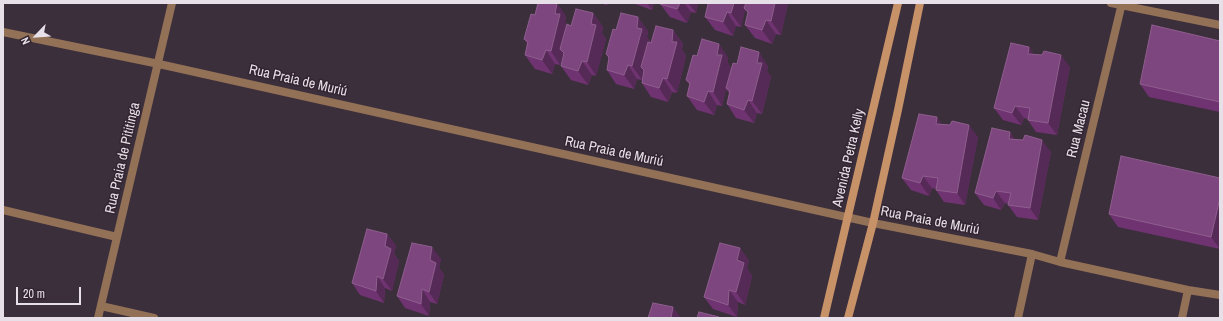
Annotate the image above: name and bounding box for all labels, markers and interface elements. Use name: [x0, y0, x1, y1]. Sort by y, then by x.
north arrow: [16, 16, 56, 56]
text: N: [17, 35, 33, 47]
street label: Rua Praia de Muriú: [247, 62, 349, 100]
street label: Rua Macau: [1064, 98, 1094, 160]
street label: Rua Praia de Pititinga: [102, 101, 144, 215]
street label: Avenida Petra Kelly: [829, 107, 869, 209]
street label: Rua Praia de Muriú: [563, 133, 665, 171]
street label: Rua Praia de Muriú: [879, 203, 981, 239]
scale bar: [18, 279, 83, 305]
text: 20 m: [23, 286, 45, 302]

